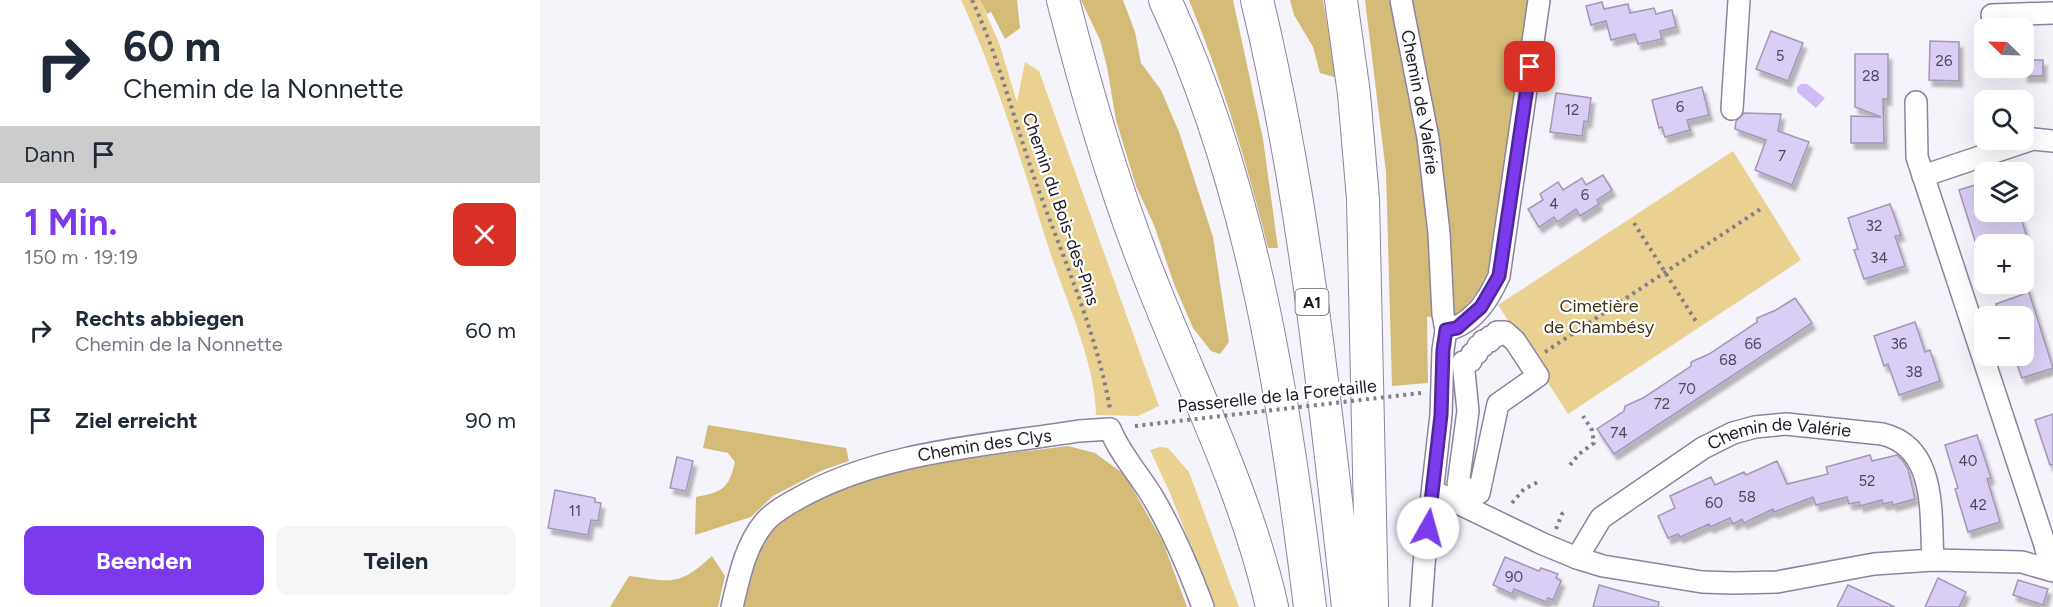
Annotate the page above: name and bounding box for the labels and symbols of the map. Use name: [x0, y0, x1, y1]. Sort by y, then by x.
north arrow: [1974, 18, 2034, 78]
street label: Chemin de Valérie: [1396, 28, 1443, 176]
pin: [1504, 41, 1555, 92]
house number: 5: [1776, 47, 1784, 65]
house number: 26: [1936, 52, 1953, 70]
house number: 28: [1862, 67, 1880, 85]
house number: 6: [1676, 98, 1685, 116]
house number: 12: [1565, 101, 1579, 119]
street label: Chemin du Bois-des-Pins: [1018, 110, 1104, 308]
house number: 7: [1778, 147, 1786, 165]
house number: 6: [1581, 186, 1590, 204]
house number: 4: [1549, 195, 1559, 213]
house number: 32: [1866, 217, 1882, 235]
house number: 34: [1870, 249, 1888, 267]
road number: A1: [1296, 289, 1328, 315]
park label: Cimetière de Chambésy: [1544, 295, 1655, 338]
house number: 66: [1745, 335, 1762, 353]
house number: 36: [1891, 335, 1908, 353]
house number: 68: [1719, 351, 1737, 369]
house number: 38: [1905, 363, 1923, 381]
street label: Passerelle de la Foretaille: [1176, 375, 1378, 417]
house number: 70: [1678, 380, 1696, 398]
house number: 72: [1654, 395, 1670, 413]
street label: Chemin de Valérie: [1704, 413, 1852, 455]
street label: Chemin des Clys: [916, 424, 1053, 467]
house number: 74: [1610, 424, 1628, 442]
house number: 40: [1959, 452, 1977, 470]
house number: 52: [1858, 472, 1876, 490]
house number: 58: [1738, 488, 1756, 506]
house number: 60: [1705, 494, 1723, 512]
position arrow: [1396, 496, 1460, 560]
house number: 42: [1969, 496, 1987, 514]
house number: 11: [569, 502, 581, 520]
house number: 90: [1505, 568, 1523, 586]

